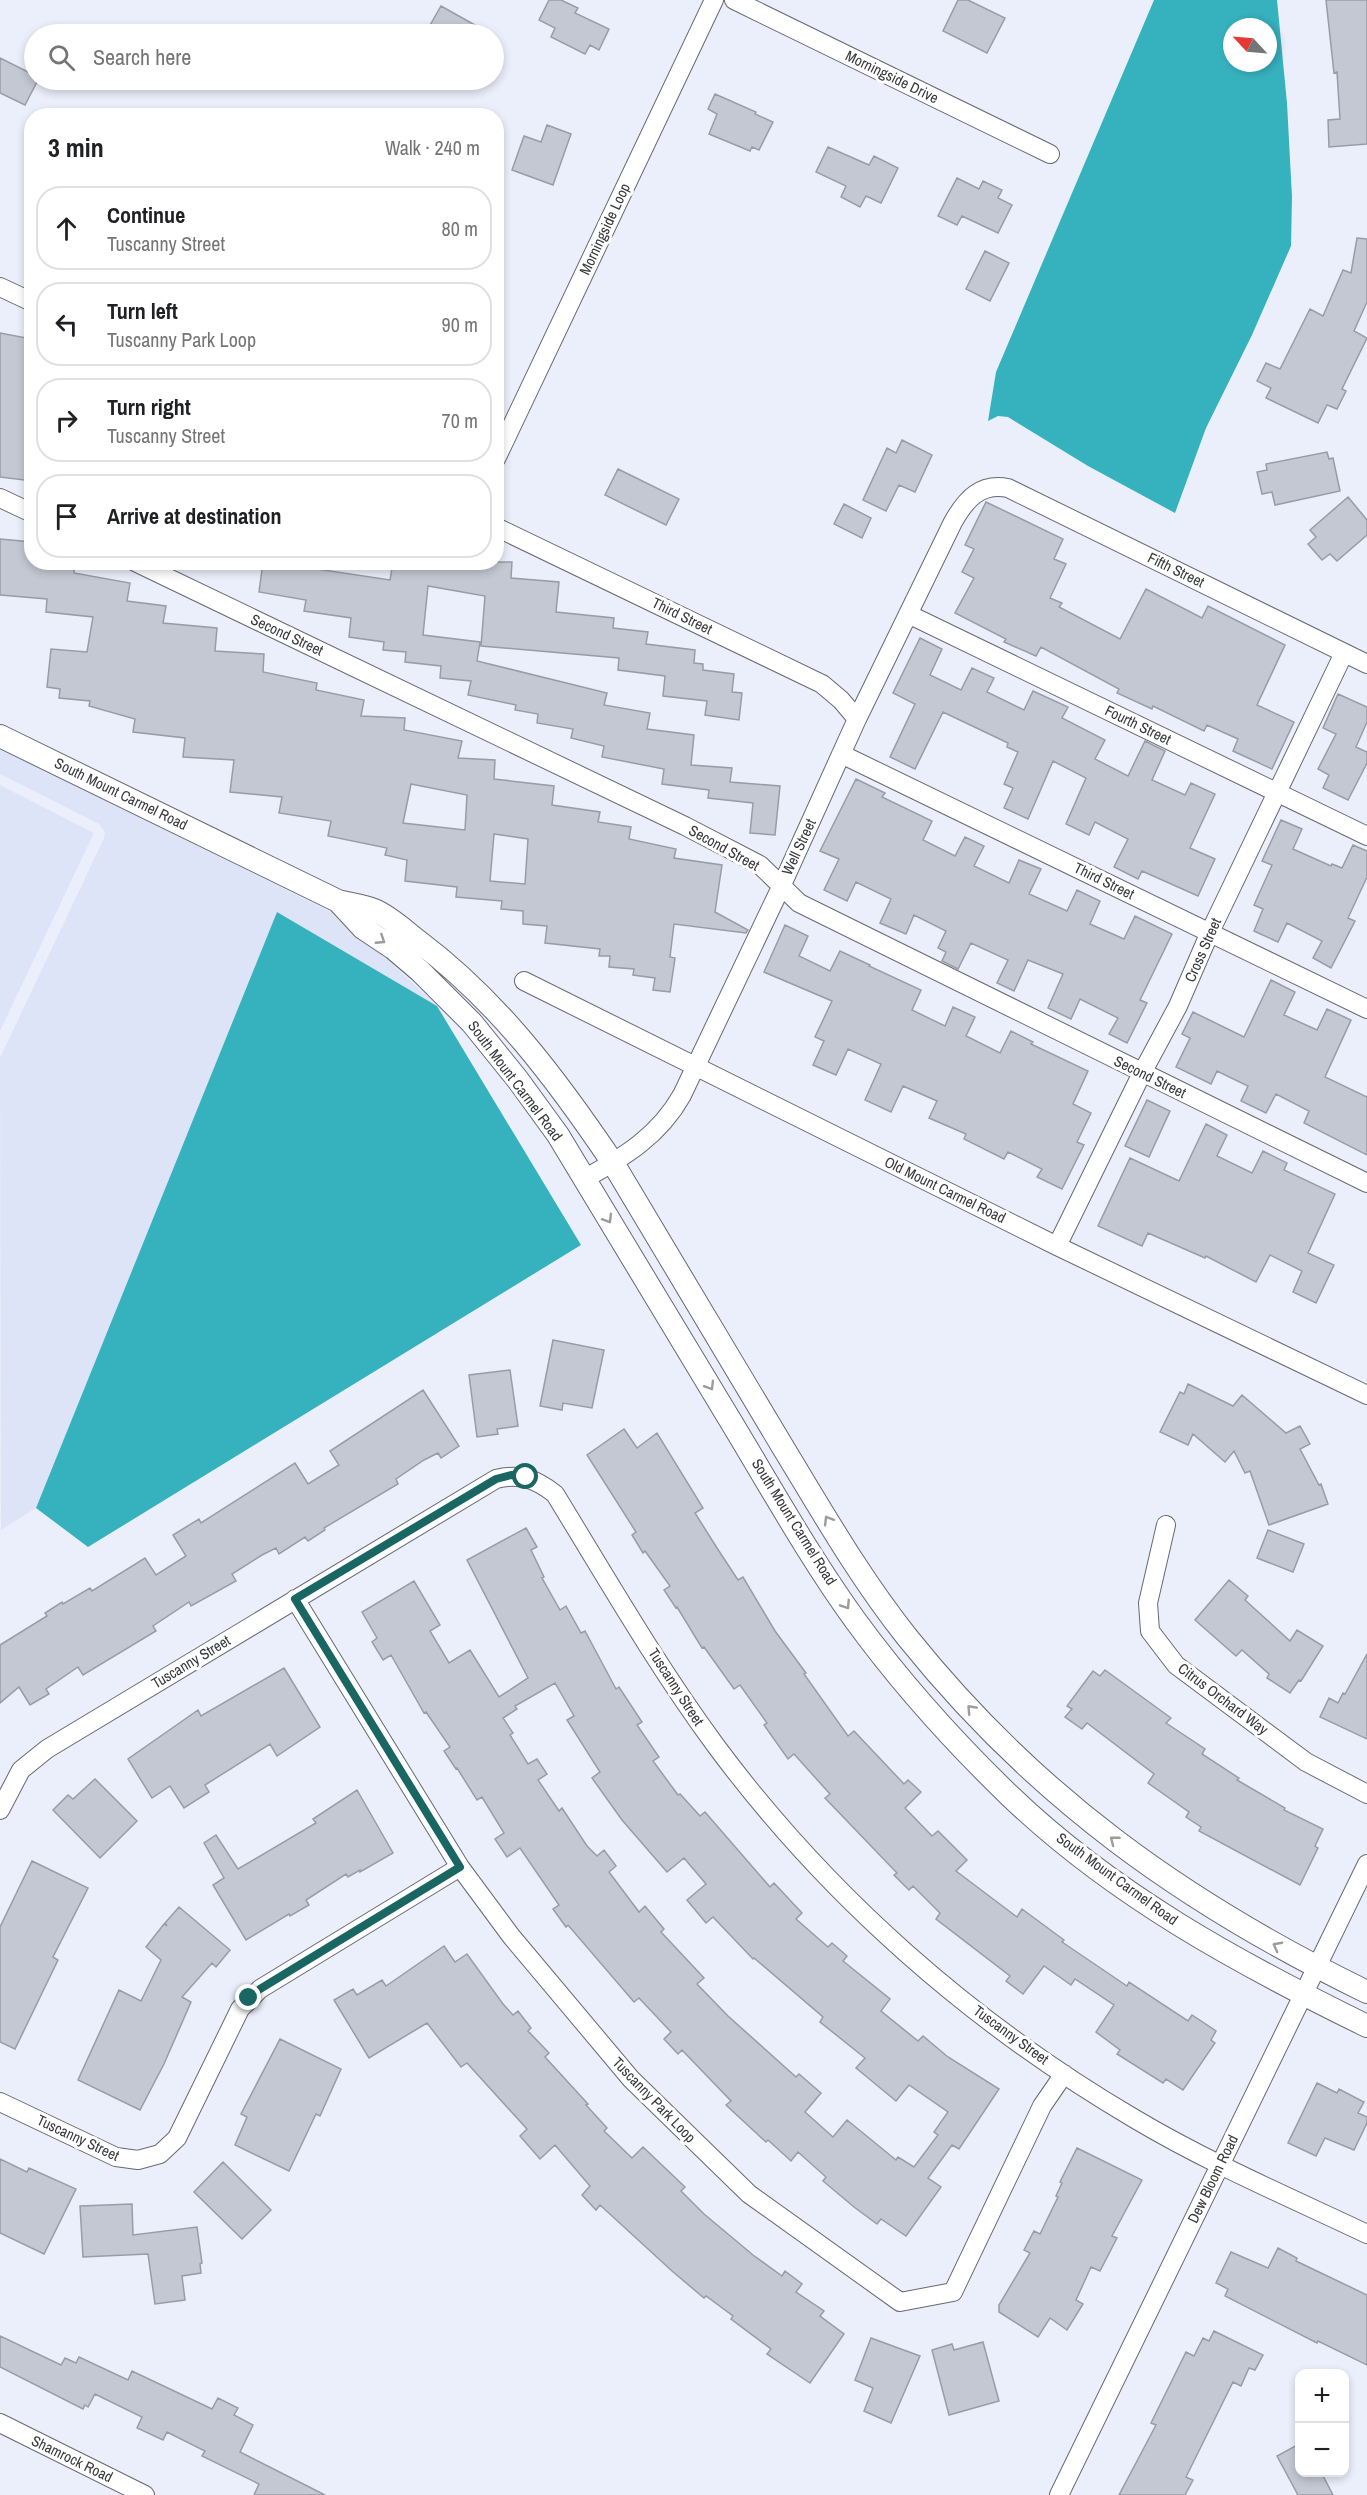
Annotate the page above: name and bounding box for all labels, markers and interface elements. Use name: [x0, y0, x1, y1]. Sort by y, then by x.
north arrow: [1223, 18, 1277, 72]
search box: [24, 24, 504, 90]
icon: search: [45, 41, 78, 74]
text: Search here: [93, 42, 191, 72]
street label: Morningside Drive: [842, 45, 942, 108]
text: 3 min: [48, 130, 104, 165]
text: Walk · 240 m: [385, 134, 480, 161]
street label: Morningside Loop: [574, 179, 635, 278]
text: Continue: [107, 200, 185, 230]
icon: ahead: [50, 212, 83, 245]
text: 80 m: [442, 215, 478, 242]
text: Tuscanny Street: [107, 230, 225, 257]
text: Turn left: [107, 296, 178, 326]
icon: left: [50, 308, 83, 341]
text: 90 m: [442, 311, 478, 338]
text: Tuscanny Park Loop: [107, 326, 256, 353]
text: Turn right: [107, 392, 191, 422]
icon: right: [50, 404, 83, 437]
text: 70 m: [442, 407, 478, 434]
text: Tuscanny Street: [107, 422, 225, 449]
icon: arrive: [50, 500, 83, 533]
text: Arrive at destination: [107, 501, 281, 531]
street label: Fifth Street: [1144, 547, 1209, 593]
street label: Third Street: [648, 592, 717, 639]
street label: Second Street: [247, 609, 327, 661]
street label: Fourth Street: [1102, 700, 1175, 750]
street label: South Mount Carmel Road: [51, 752, 191, 835]
street label: Well Street: [776, 815, 821, 878]
street label: Second Street: [685, 819, 764, 876]
street label: Third Street: [1070, 857, 1139, 904]
street label: Cross Street: [1179, 914, 1226, 985]
one-way arrow: [374, 933, 385, 944]
street label: South Mount Carmel Road: [463, 1016, 568, 1145]
street label: Second Street: [1111, 1050, 1190, 1103]
street label: Old Mount Carmel Road: [881, 1151, 1009, 1228]
one-way arrow: [601, 1213, 613, 1223]
one-way arrow: [702, 1380, 714, 1390]
street label: South Mount Carmel Road: [747, 1454, 842, 1589]
route start: [512, 1463, 538, 1489]
one-way arrow: [823, 1516, 835, 1526]
one-way arrow: [838, 1599, 850, 1609]
street label: Tuscanny Street: [147, 1629, 235, 1693]
street label: Tuscanny Street: [644, 1644, 710, 1730]
street label: Citrus Orchard Way: [1174, 1658, 1274, 1740]
one-way arrow: [967, 1705, 978, 1716]
street label: South Mount Carmel Road: [1052, 1827, 1182, 1930]
one-way arrow: [1110, 1837, 1121, 1848]
one-way arrow: [1273, 1942, 1284, 1953]
route end: [235, 1984, 261, 2010]
street label: Tuscanny Street: [969, 2000, 1054, 2069]
street label: Tuscanny Park Loop: [608, 2052, 701, 2147]
street label: Tuscanny Street: [34, 2109, 123, 2166]
street label: Dew Bloom Road: [1182, 2131, 1243, 2226]
map controls: [1295, 2369, 1349, 2477]
button: +: [1295, 2369, 1349, 2423]
button: −: [1295, 2423, 1349, 2477]
street label: Shamrock Road: [28, 2430, 116, 2487]

